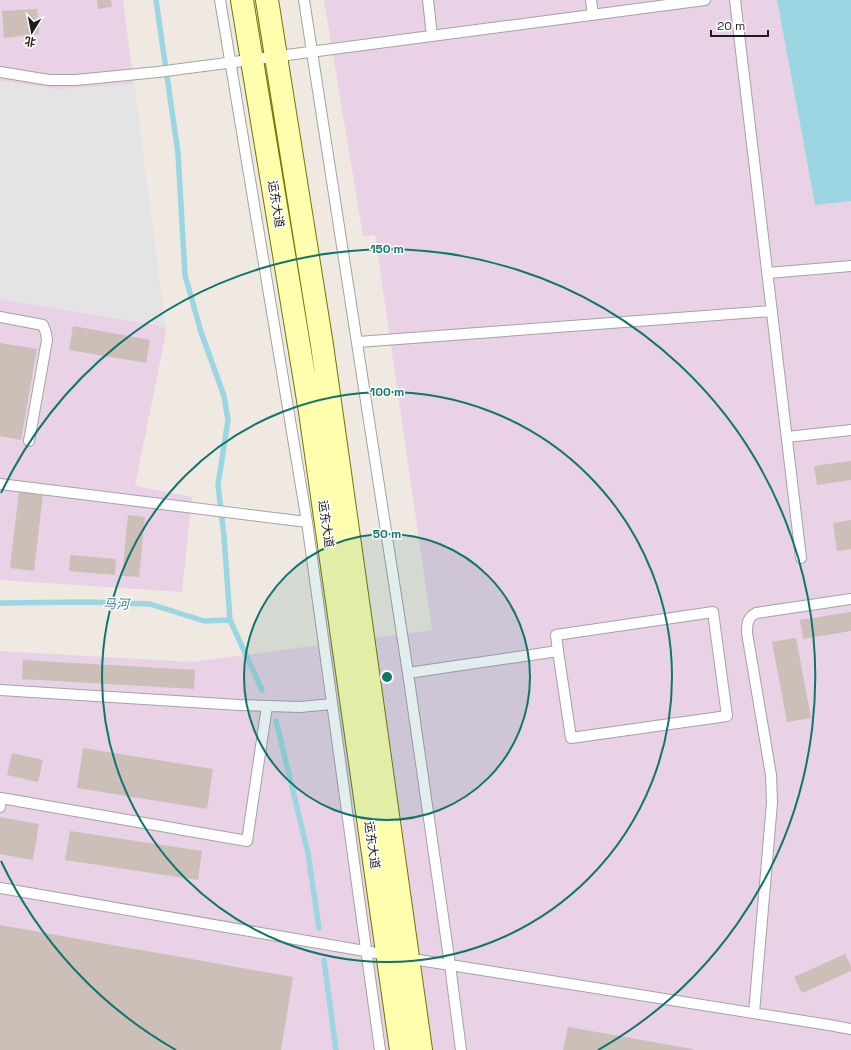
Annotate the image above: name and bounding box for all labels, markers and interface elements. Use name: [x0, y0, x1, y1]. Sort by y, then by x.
north arrow: [12, 12, 52, 52]
scale bar: [711, 12, 768, 38]
text: 20 m: [717, 18, 745, 34]
text: 北: [24, 34, 37, 50]
street label: 运东大道: [264, 179, 288, 229]
text: 150 m: [370, 241, 404, 257]
text: 100 m: [370, 384, 404, 400]
street label: 运东大道: [315, 499, 337, 549]
text: 50 m: [373, 526, 401, 542]
water label: 马河: [103, 595, 132, 613]
centre of rings: [380, 670, 394, 684]
street label: 运东大道: [361, 820, 383, 870]

